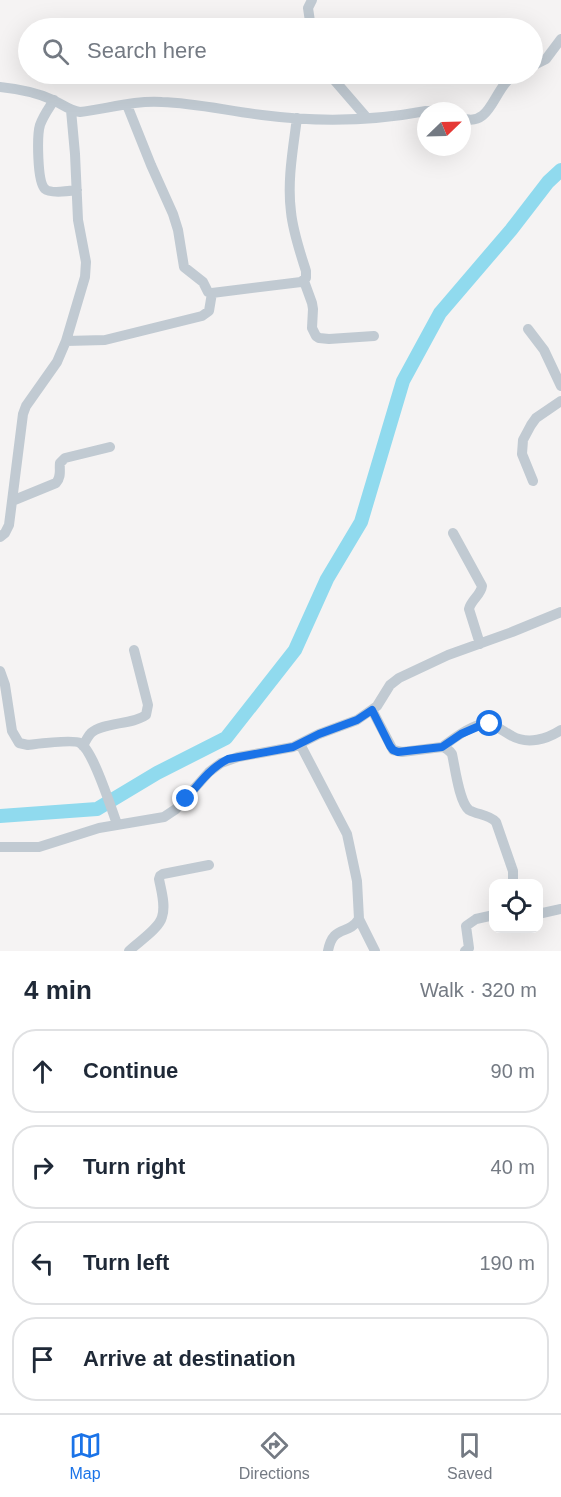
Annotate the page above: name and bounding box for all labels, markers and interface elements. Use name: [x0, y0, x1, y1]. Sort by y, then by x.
search box: [18, 18, 543, 84]
icon: search: [39, 35, 72, 68]
text: Search here: [87, 38, 207, 63]
north arrow: [417, 102, 471, 156]
route start: [476, 710, 502, 736]
route end: [172, 785, 198, 811]
map controls: [489, 879, 543, 933]
button: locate: [489, 879, 543, 933]
text: 4 min: [24, 975, 92, 1005]
text: Walk · 320 m: [420, 979, 537, 1001]
icon: ahead: [26, 1055, 59, 1088]
text: Continue: [83, 1058, 178, 1083]
text: 90 m: [491, 1060, 535, 1082]
icon: right: [26, 1151, 59, 1184]
text: Turn right: [83, 1154, 185, 1179]
text: 40 m: [491, 1156, 535, 1178]
icon: left: [26, 1247, 59, 1280]
text: Turn left: [83, 1250, 169, 1275]
text: 190 m: [479, 1252, 535, 1274]
icon: arrive: [26, 1343, 59, 1376]
text: Arrive at destination: [83, 1346, 296, 1371]
tab: Map: [69, 1429, 102, 1483]
tab: Directions: [239, 1429, 310, 1483]
tab: Saved: [447, 1429, 492, 1483]

